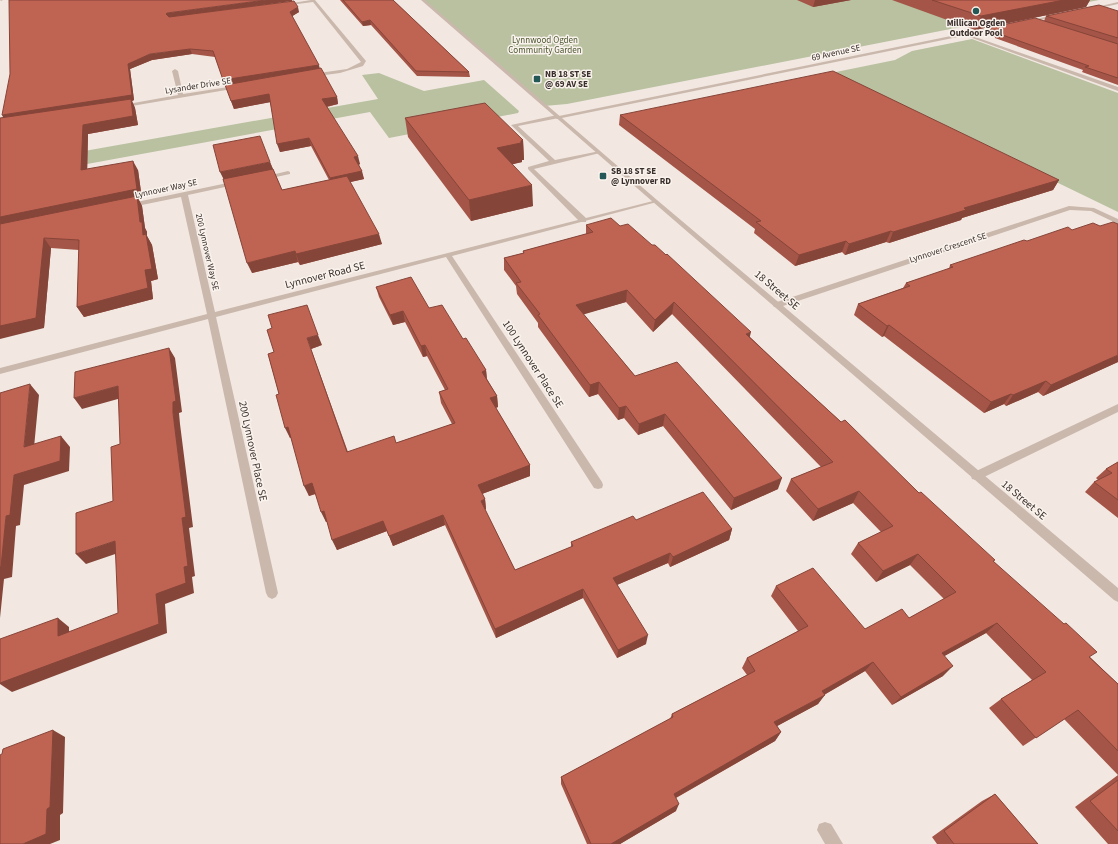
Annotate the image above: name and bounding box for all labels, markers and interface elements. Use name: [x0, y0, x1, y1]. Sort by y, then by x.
marker: Millican Ogden Outdoor Pool: [971, 6, 981, 16]
place label: Millican Ogden Outdoor Pool: [947, 17, 1005, 40]
park label: Lynnwood Ogden Community Garden: [508, 34, 582, 57]
street label: 69 Avenue SE: [810, 41, 862, 65]
place label: NB 18 ST SE @ 69 AV SE: [545, 68, 591, 91]
street label: Lysander Drive SE: [164, 74, 232, 98]
marker: NB 18 ST SE @ 69 AV SE: [532, 74, 542, 84]
place label: SB 18 ST SE @ Lynnover RD: [611, 165, 671, 188]
marker: SB 18 ST SE @ Lynnover RD: [598, 171, 608, 181]
street label: Lynnover Way SE: [134, 176, 199, 202]
street label: 200 Lynnover Way SE: [192, 212, 222, 292]
street label: Lynnover Crescent SE: [908, 229, 989, 267]
street label: Lynnover Road SE: [283, 258, 367, 292]
street label: 18 Street SE: [751, 267, 803, 313]
street label: 100 Lynnover Place SE: [499, 317, 567, 411]
street label: 200 Lynnover Place SE: [235, 400, 271, 503]
street label: 18 Street SE: [998, 477, 1050, 523]

